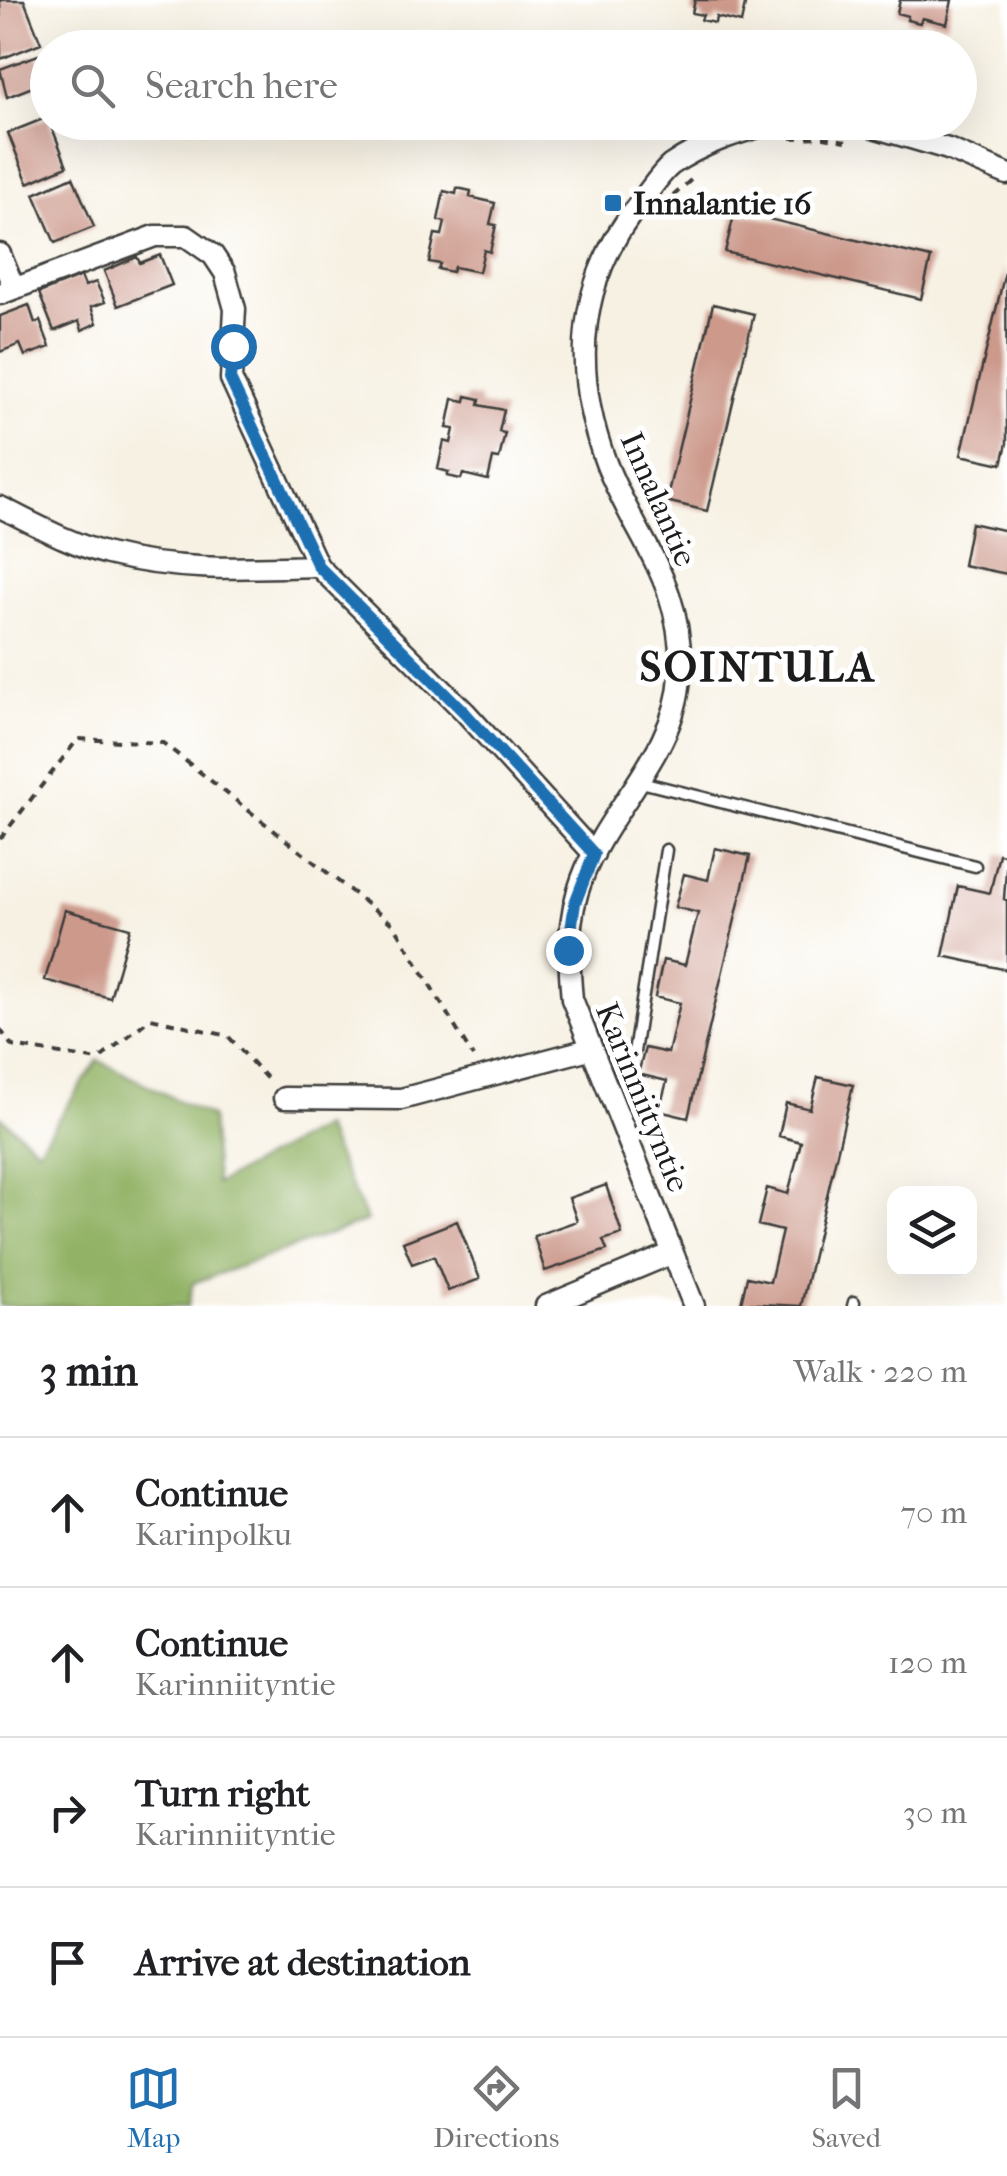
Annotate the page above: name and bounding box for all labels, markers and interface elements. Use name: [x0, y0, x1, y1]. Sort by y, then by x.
search box: [30, 30, 977, 140]
icon: search: [65, 58, 120, 113]
text: Search here: [145, 63, 338, 108]
place label: Innalantie 16: [633, 185, 812, 222]
marker: Innalantie 16: [602, 192, 624, 214]
route start: [211, 324, 257, 370]
street label: Innalantie: [613, 426, 705, 572]
district label: SOINTULA: [640, 643, 876, 692]
route end: [546, 928, 592, 974]
street label: Karinniityntie: [588, 997, 697, 1197]
map controls: [887, 1186, 977, 1276]
button: layers: [887, 1186, 977, 1276]
text: 3 min: [40, 1347, 138, 1396]
text: Walk · 220 m: [793, 1353, 967, 1390]
text: Continue: [135, 1471, 288, 1516]
icon: ahead: [40, 1485, 95, 1540]
text: 70 m: [901, 1494, 967, 1531]
text: Karinpolku: [135, 1516, 292, 1553]
text: Continue: [135, 1621, 288, 1666]
icon: ahead: [40, 1635, 95, 1690]
text: 120 m: [888, 1644, 967, 1681]
text: Karinniityntie: [135, 1666, 336, 1703]
text: Turn right: [135, 1771, 310, 1816]
icon: right: [40, 1785, 95, 1840]
text: 30 m: [903, 1794, 967, 1831]
text: Karinniityntie: [135, 1816, 336, 1853]
icon: arrive: [40, 1935, 95, 1990]
text: Arrive at destination: [135, 1940, 471, 1985]
tab: Map: [126, 2061, 181, 2154]
tab: Directions: [433, 2061, 559, 2154]
tab: Saved: [811, 2061, 881, 2154]

